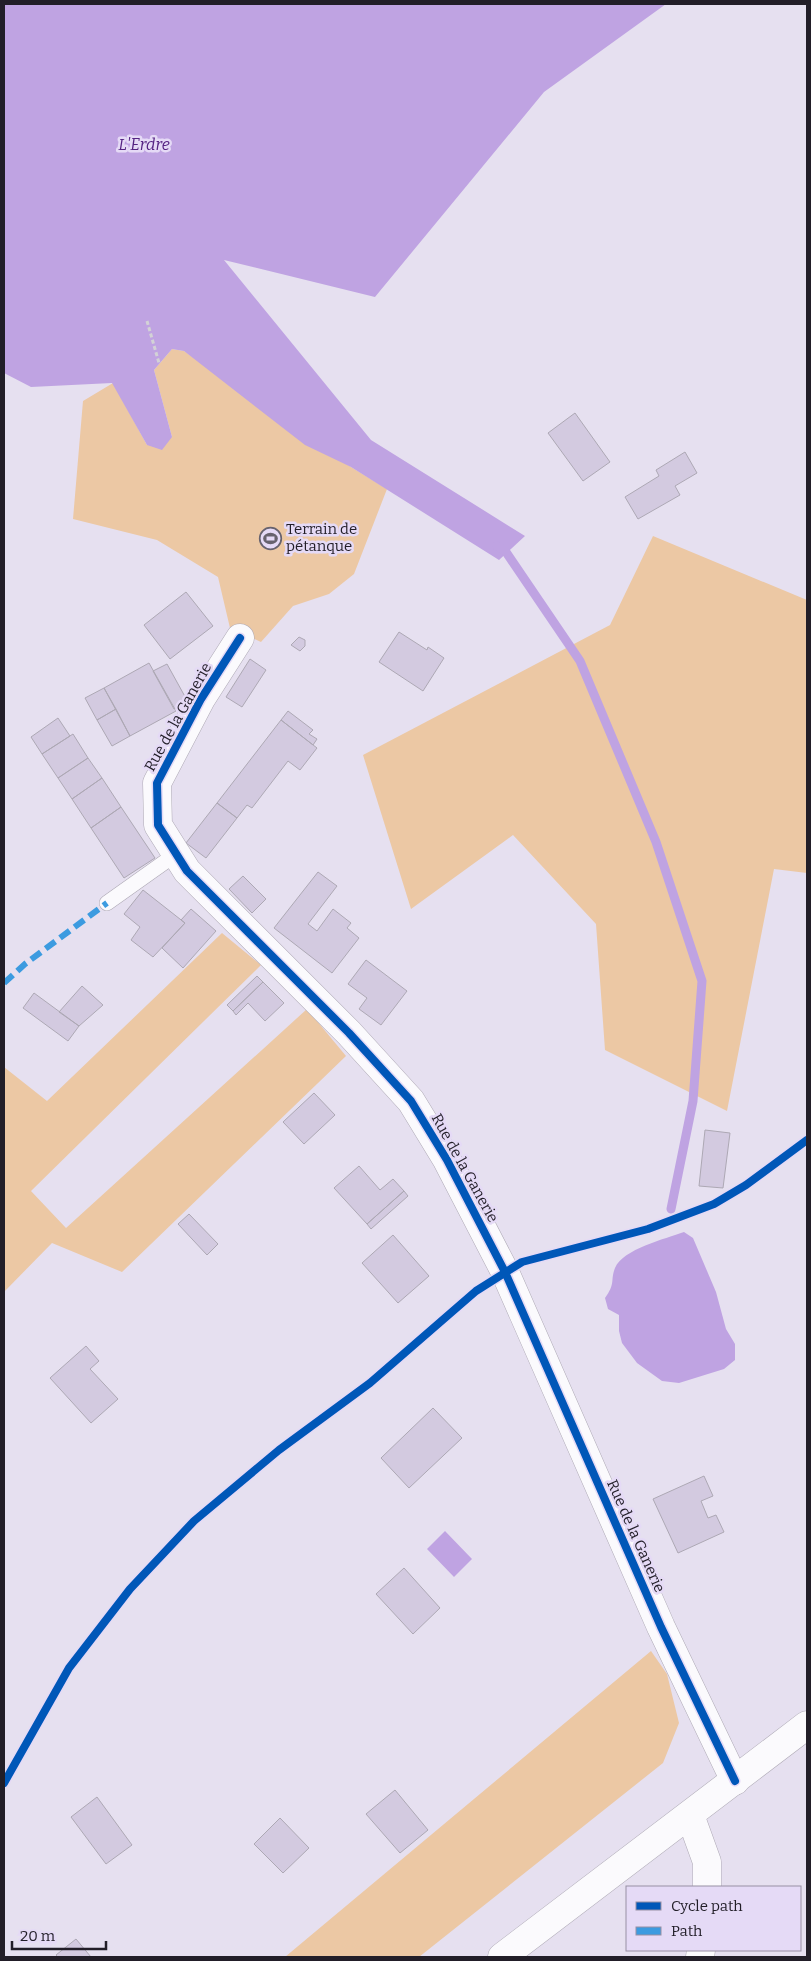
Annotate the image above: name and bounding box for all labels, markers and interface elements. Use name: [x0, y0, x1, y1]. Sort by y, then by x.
water label: L'Erdre: [118, 135, 170, 154]
place label: Terrain de pétanque: [286, 520, 357, 555]
sports icon: Terrain de pétanque: [258, 526, 282, 550]
street label: Rue de la Ganerie: [141, 660, 215, 774]
street label: Rue de la Ganerie: [428, 1111, 502, 1225]
street label: Rue de la Ganerie: [603, 1477, 669, 1595]
legend: [626, 1886, 801, 1951]
text: Cycle path: [671, 1897, 743, 1915]
scale bar: [12, 1918, 106, 1950]
text: Path: [671, 1922, 703, 1940]
text: 20 m: [20, 1927, 56, 1945]

